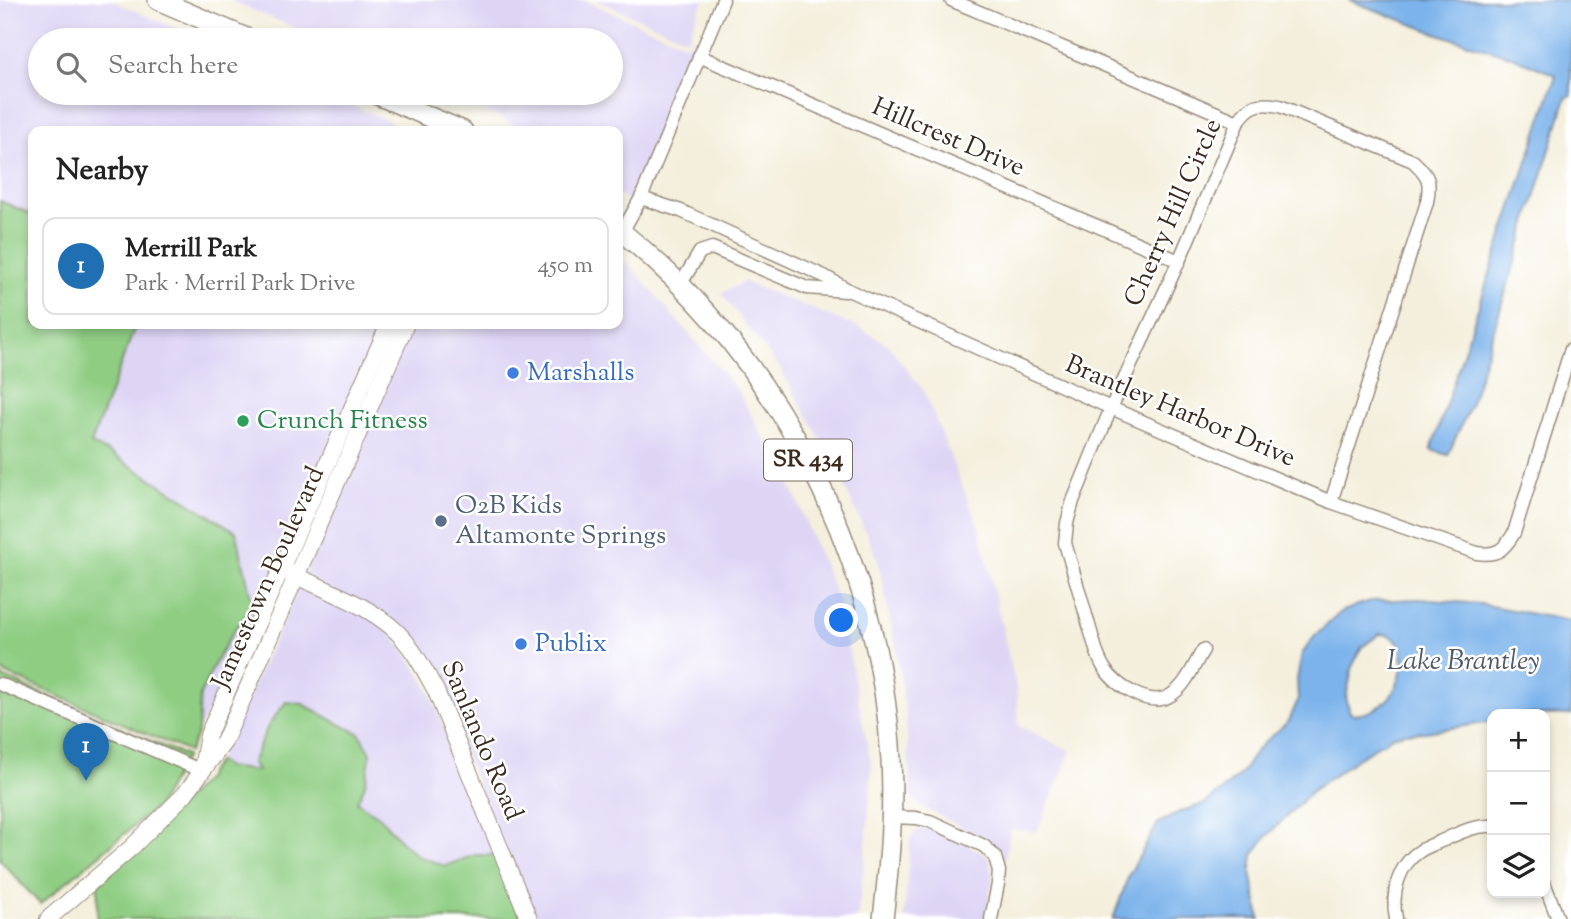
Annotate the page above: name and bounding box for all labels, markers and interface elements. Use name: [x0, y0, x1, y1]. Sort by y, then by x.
search box: [28, 28, 623, 105]
icon: search: [52, 48, 90, 86]
text: Search here: [108, 48, 238, 85]
street label: Hillcrest Drive: [866, 89, 1030, 187]
street label: Cherry Hill Circle: [1116, 113, 1232, 313]
text: Nearby: [56, 150, 148, 193]
text: Merrill Park: [125, 231, 257, 268]
text: 1: [77, 250, 85, 283]
text: 450 m: [537, 250, 593, 283]
text: Park · Merril Park Drive: [125, 268, 355, 301]
street label: Brantley Harbor Drive: [1059, 347, 1301, 477]
place label: Marshalls: [527, 355, 634, 392]
marker: Marshalls: [505, 365, 521, 381]
place label: Crunch Fitness: [257, 403, 428, 440]
marker: Crunch Fitness: [235, 413, 251, 429]
road number: SR 434: [764, 439, 852, 480]
street label: Jamestown Boulevard: [203, 461, 335, 697]
place label: O2B Kids Altamonte Springs: [455, 488, 666, 555]
marker: O2B Kids Altamonte Springs: [433, 513, 449, 529]
your location: [824, 603, 858, 637]
place label: Publix: [535, 626, 607, 663]
marker: Publix: [513, 636, 529, 652]
water label: Lake Brantley: [1386, 642, 1540, 682]
street label: Sanlando Road: [431, 656, 531, 827]
map controls: [1487, 709, 1550, 898]
button: +: [1487, 709, 1550, 772]
pin: 1: [63, 723, 109, 781]
button: −: [1487, 772, 1550, 835]
button: layers: [1487, 835, 1550, 898]

